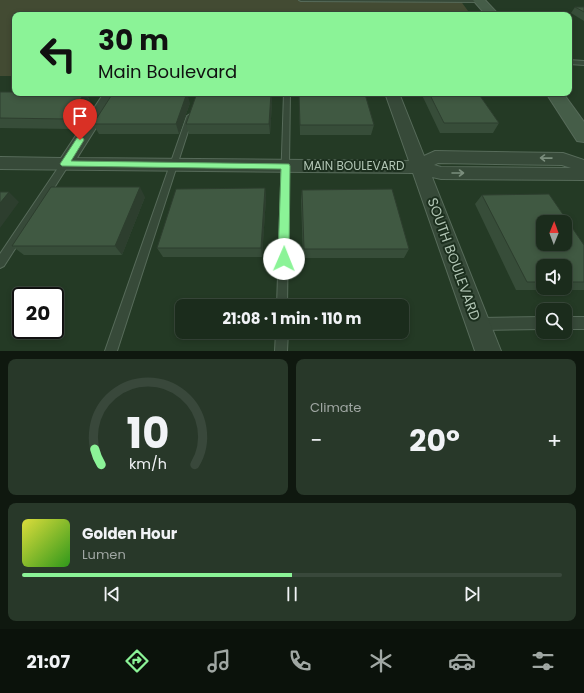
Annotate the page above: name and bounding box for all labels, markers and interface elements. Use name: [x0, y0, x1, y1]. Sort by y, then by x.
text: 30 m: [98, 21, 169, 60]
icon: left: [32, 28, 84, 80]
text: Main Boulevard: [98, 59, 237, 84]
pin: [63, 99, 97, 140]
icon: arrive: [69, 105, 91, 127]
one-way arrow: [540, 154, 553, 162]
street label: MAIN BOULEVARD: [303, 157, 405, 174]
one-way arrow: [451, 169, 464, 177]
street label: SOUTH BOULEVARD: [423, 195, 486, 323]
north arrow: [536, 215, 572, 251]
map controls: [536, 215, 572, 339]
position arrow: [263, 238, 305, 280]
button: sound: [536, 259, 572, 295]
speed limit sign: 20: [12, 287, 64, 339]
button: search: [536, 303, 572, 339]
text: 21:08 · 1 min · 110 m: [222, 308, 362, 329]
text: Climate: [310, 398, 361, 417]
text: 10: [127, 404, 169, 463]
text: 20°: [409, 419, 460, 462]
text: −: [310, 425, 322, 456]
text: +: [547, 425, 562, 456]
text: km/h: [129, 454, 167, 474]
text: Golden Hour: [82, 523, 177, 544]
text: Lumen: [82, 545, 126, 564]
icon: previous: [101, 583, 123, 605]
icon: pause: [281, 583, 303, 605]
icon: next: [461, 583, 483, 605]
icon: directions: [123, 647, 151, 675]
icon: music: [205, 647, 233, 675]
icon: phone: [286, 647, 314, 675]
icon: climate: [367, 647, 395, 675]
icon: car: [448, 647, 476, 675]
icon: filters: [529, 647, 557, 675]
text: 21:07: [27, 649, 70, 674]

